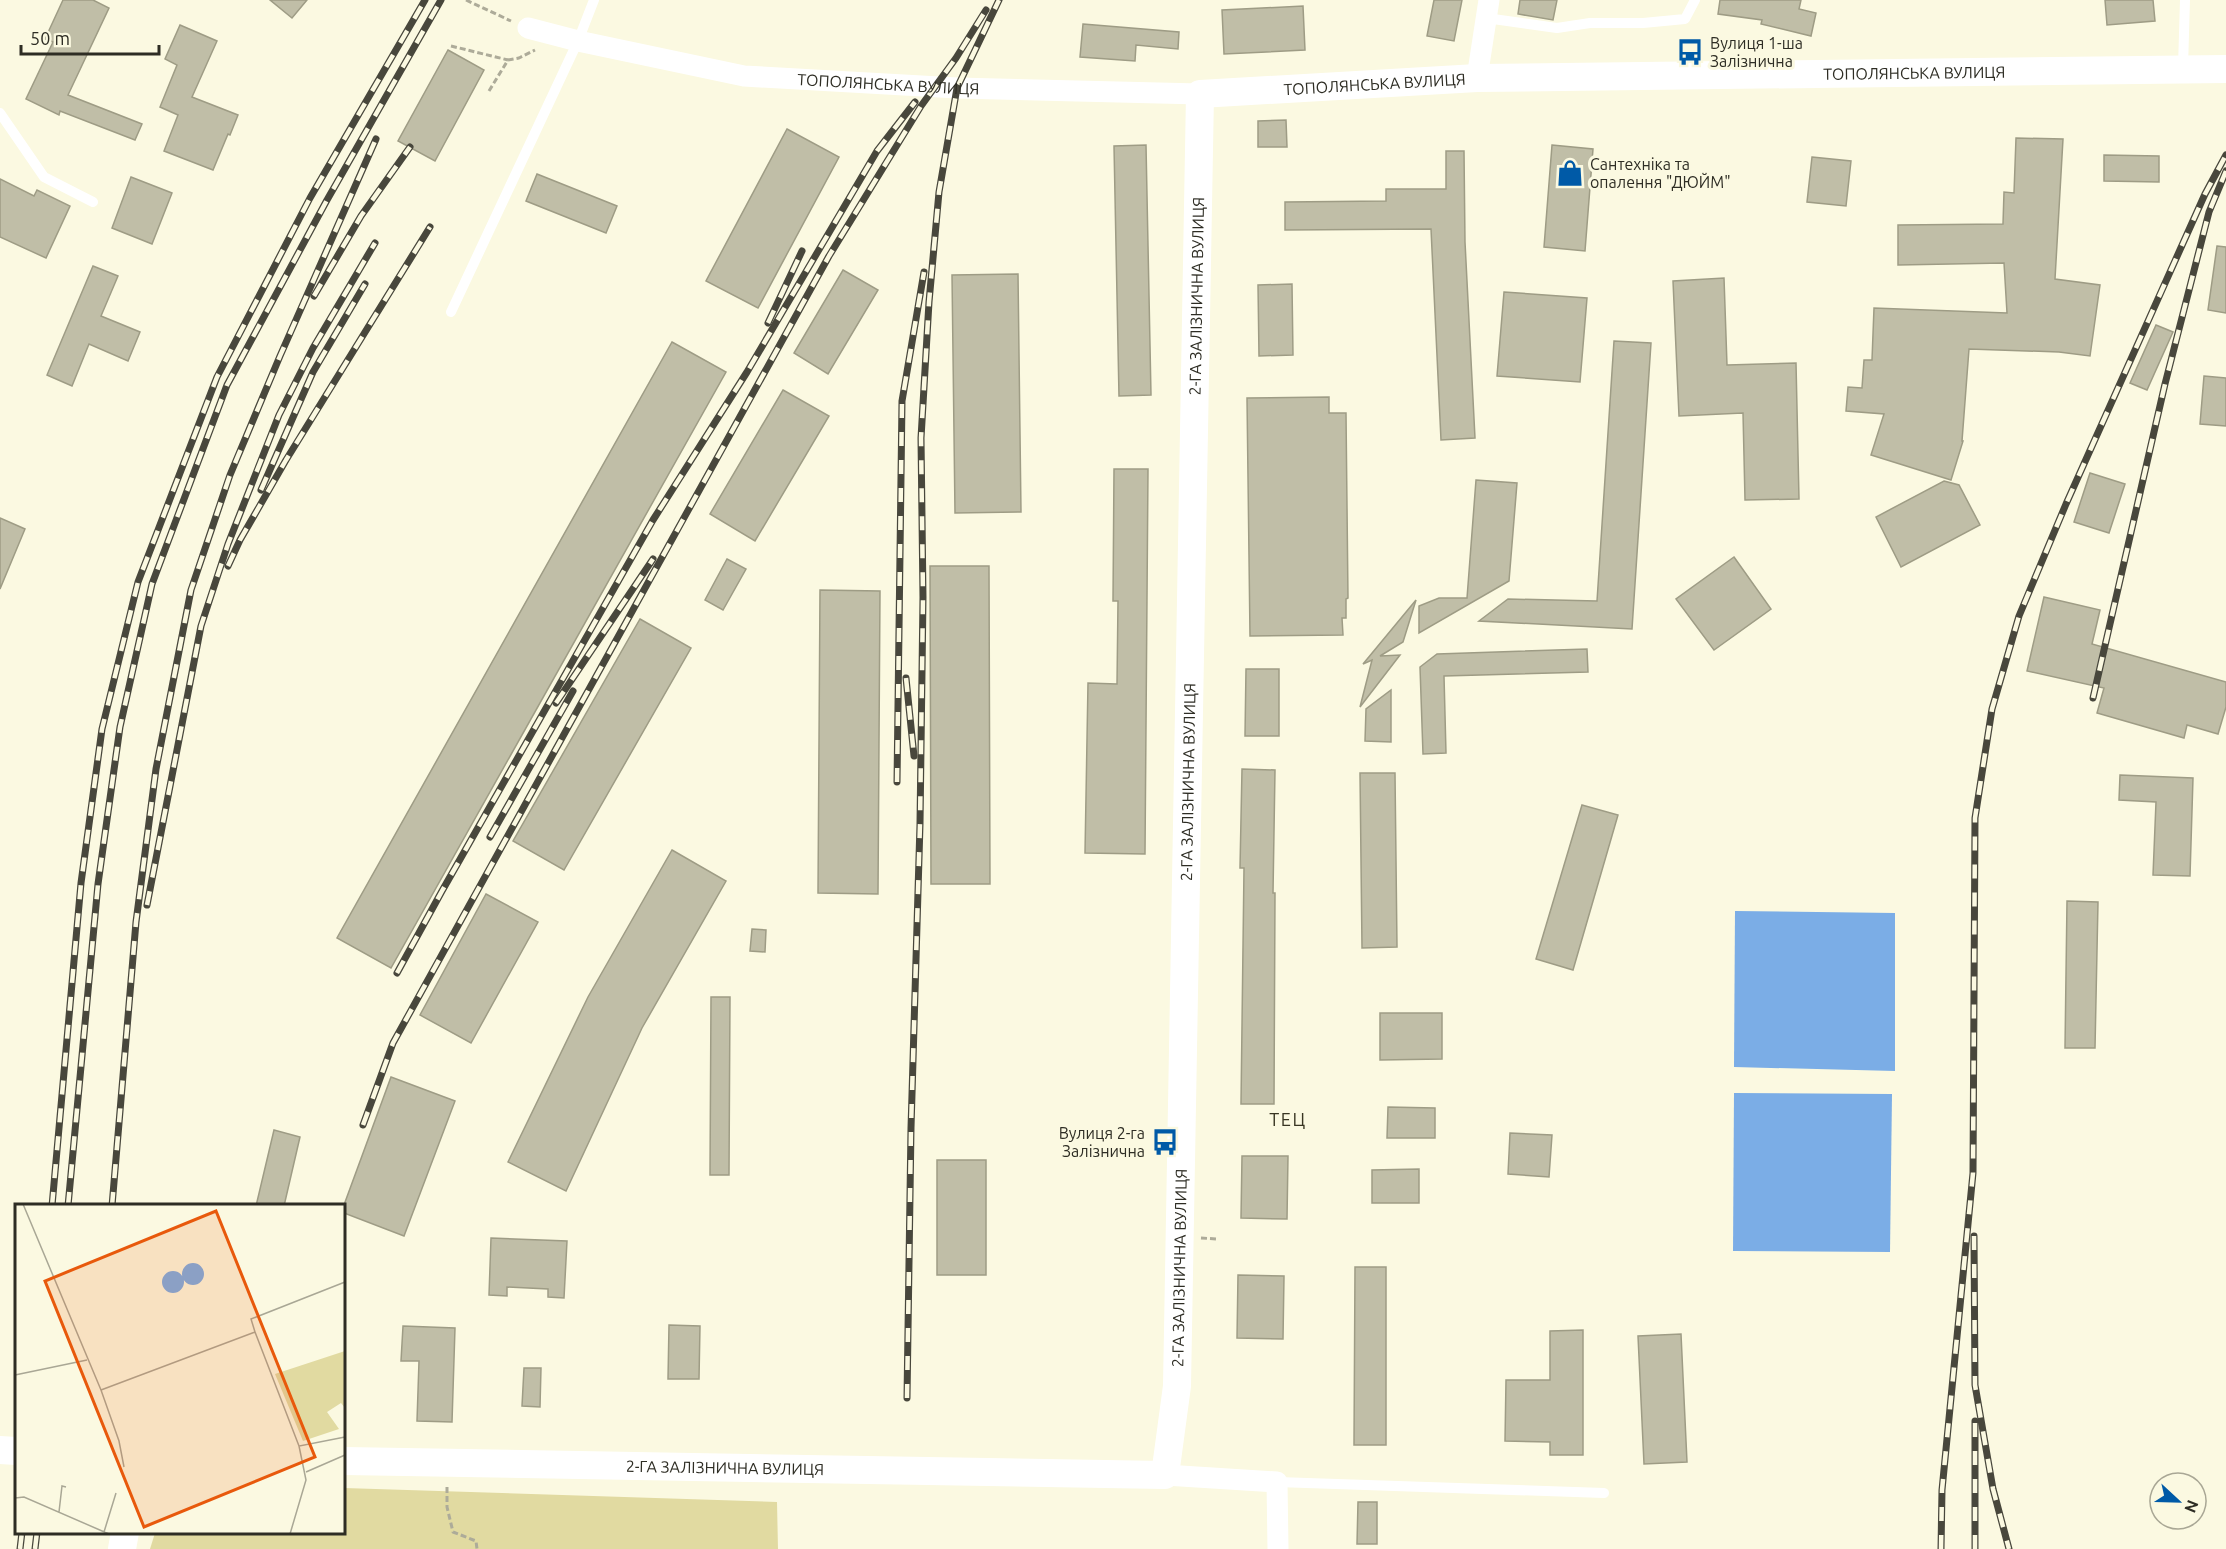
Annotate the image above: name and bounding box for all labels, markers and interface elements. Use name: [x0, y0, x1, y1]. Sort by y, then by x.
scale bar: [21, 18, 159, 56]
text: 50 m: [30, 28, 70, 48]
place label: Вулиця 1-ша Залізнична: [1710, 34, 1803, 70]
bus stop icon: Вулиця 1-ша Залізнична: [1675, 37, 1705, 67]
street label: ТОПОЛЯНСЬКА ВУЛИЦЯ: [1823, 63, 2006, 83]
street label: ТОПОЛЯНСЬКА ВУЛИЦЯ: [797, 70, 980, 98]
street label: ТОПОЛЯНСЬКА ВУЛИЦЯ: [1283, 70, 1466, 98]
place label: Сантехніка та опалення "ДЮЙМ": [1590, 155, 1731, 191]
shop icon: Сантехніка та опалення "ДЮЙМ": [1555, 158, 1585, 188]
street label: 2-ГА ЗАЛІЗНИЧНА ВУЛИЦЯ: [1186, 197, 1207, 395]
street label: 2-ГА ЗАЛІЗНИЧНА ВУЛИЦЯ: [1177, 683, 1199, 881]
district label: ТЕЦ: [1269, 1109, 1307, 1129]
place label: Вулиця 2-га Залізнична: [1059, 1124, 1145, 1160]
bus stop icon: Вулиця 2-га Залізнична: [1150, 1127, 1180, 1157]
street label: 2-ГА ЗАЛІЗНИЧНА ВУЛИЦЯ: [1168, 1169, 1190, 1367]
inset map: [15, 1204, 345, 1534]
street label: 2-ГА ЗАЛІЗНИЧНА ВУЛИЦЯ: [626, 1457, 824, 1478]
north arrow: [2148, 1471, 2208, 1531]
text: N: [2181, 1498, 2202, 1516]

